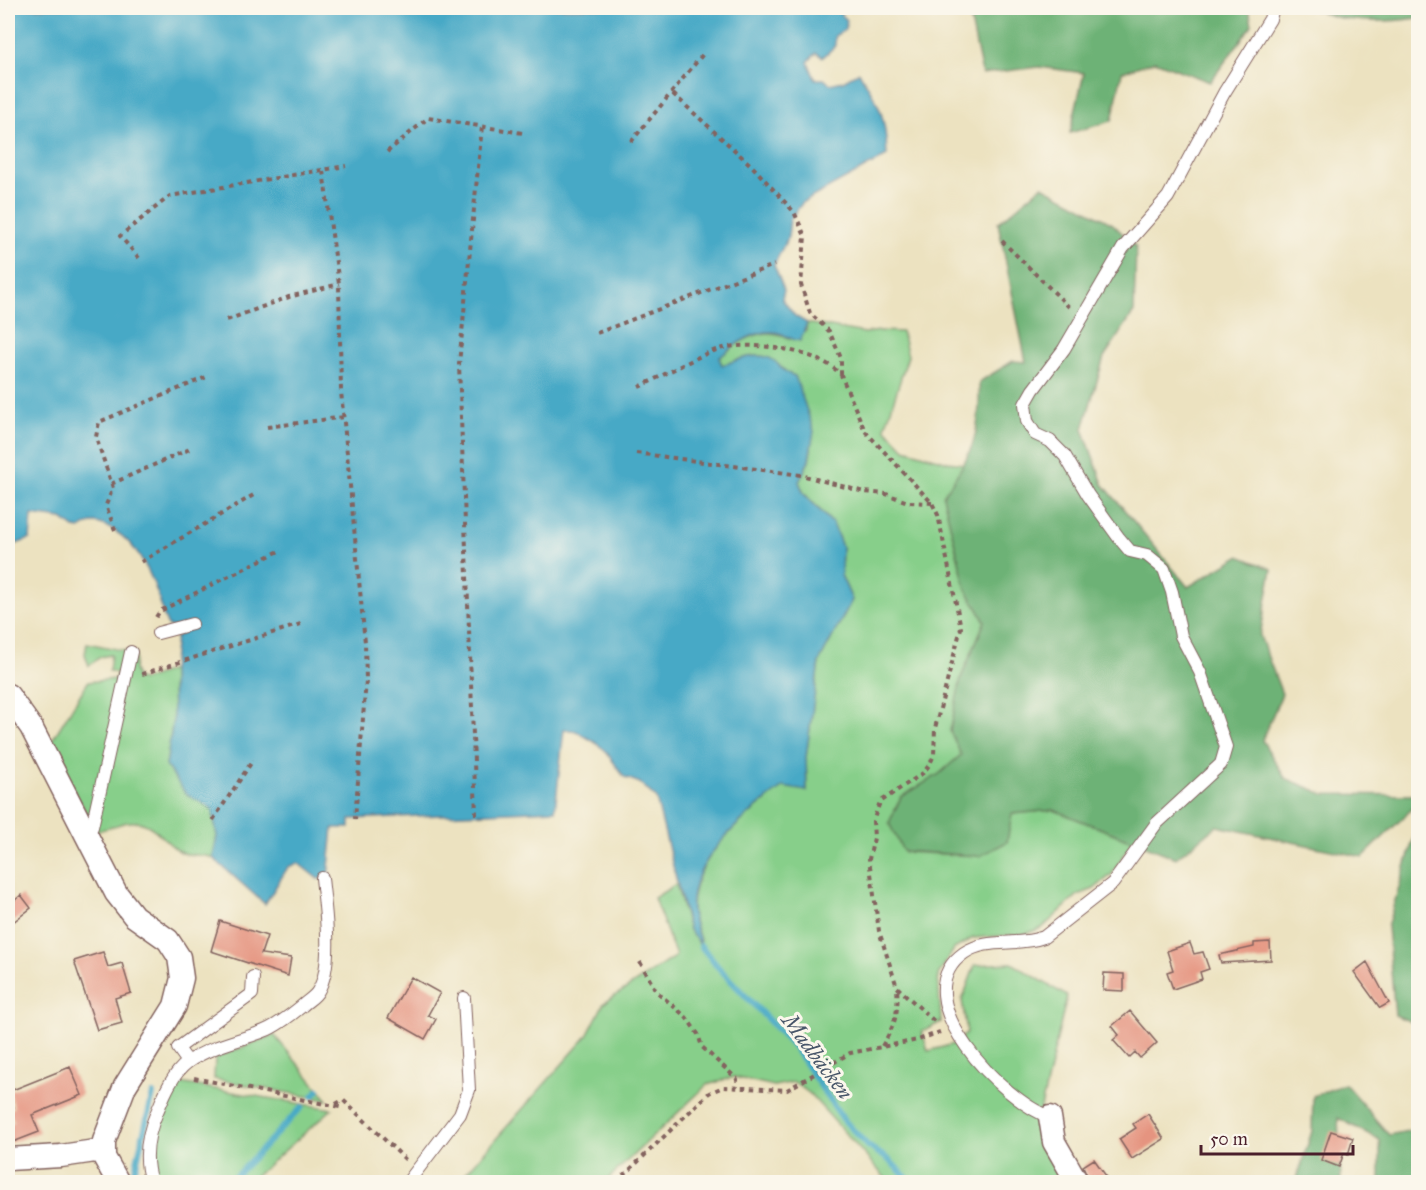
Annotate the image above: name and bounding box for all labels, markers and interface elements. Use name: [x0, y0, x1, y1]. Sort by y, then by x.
water label: Madbäcken: [775, 1006, 859, 1105]
scale bar: [1201, 1118, 1352, 1156]
text: 50 m: [1210, 1128, 1248, 1150]

